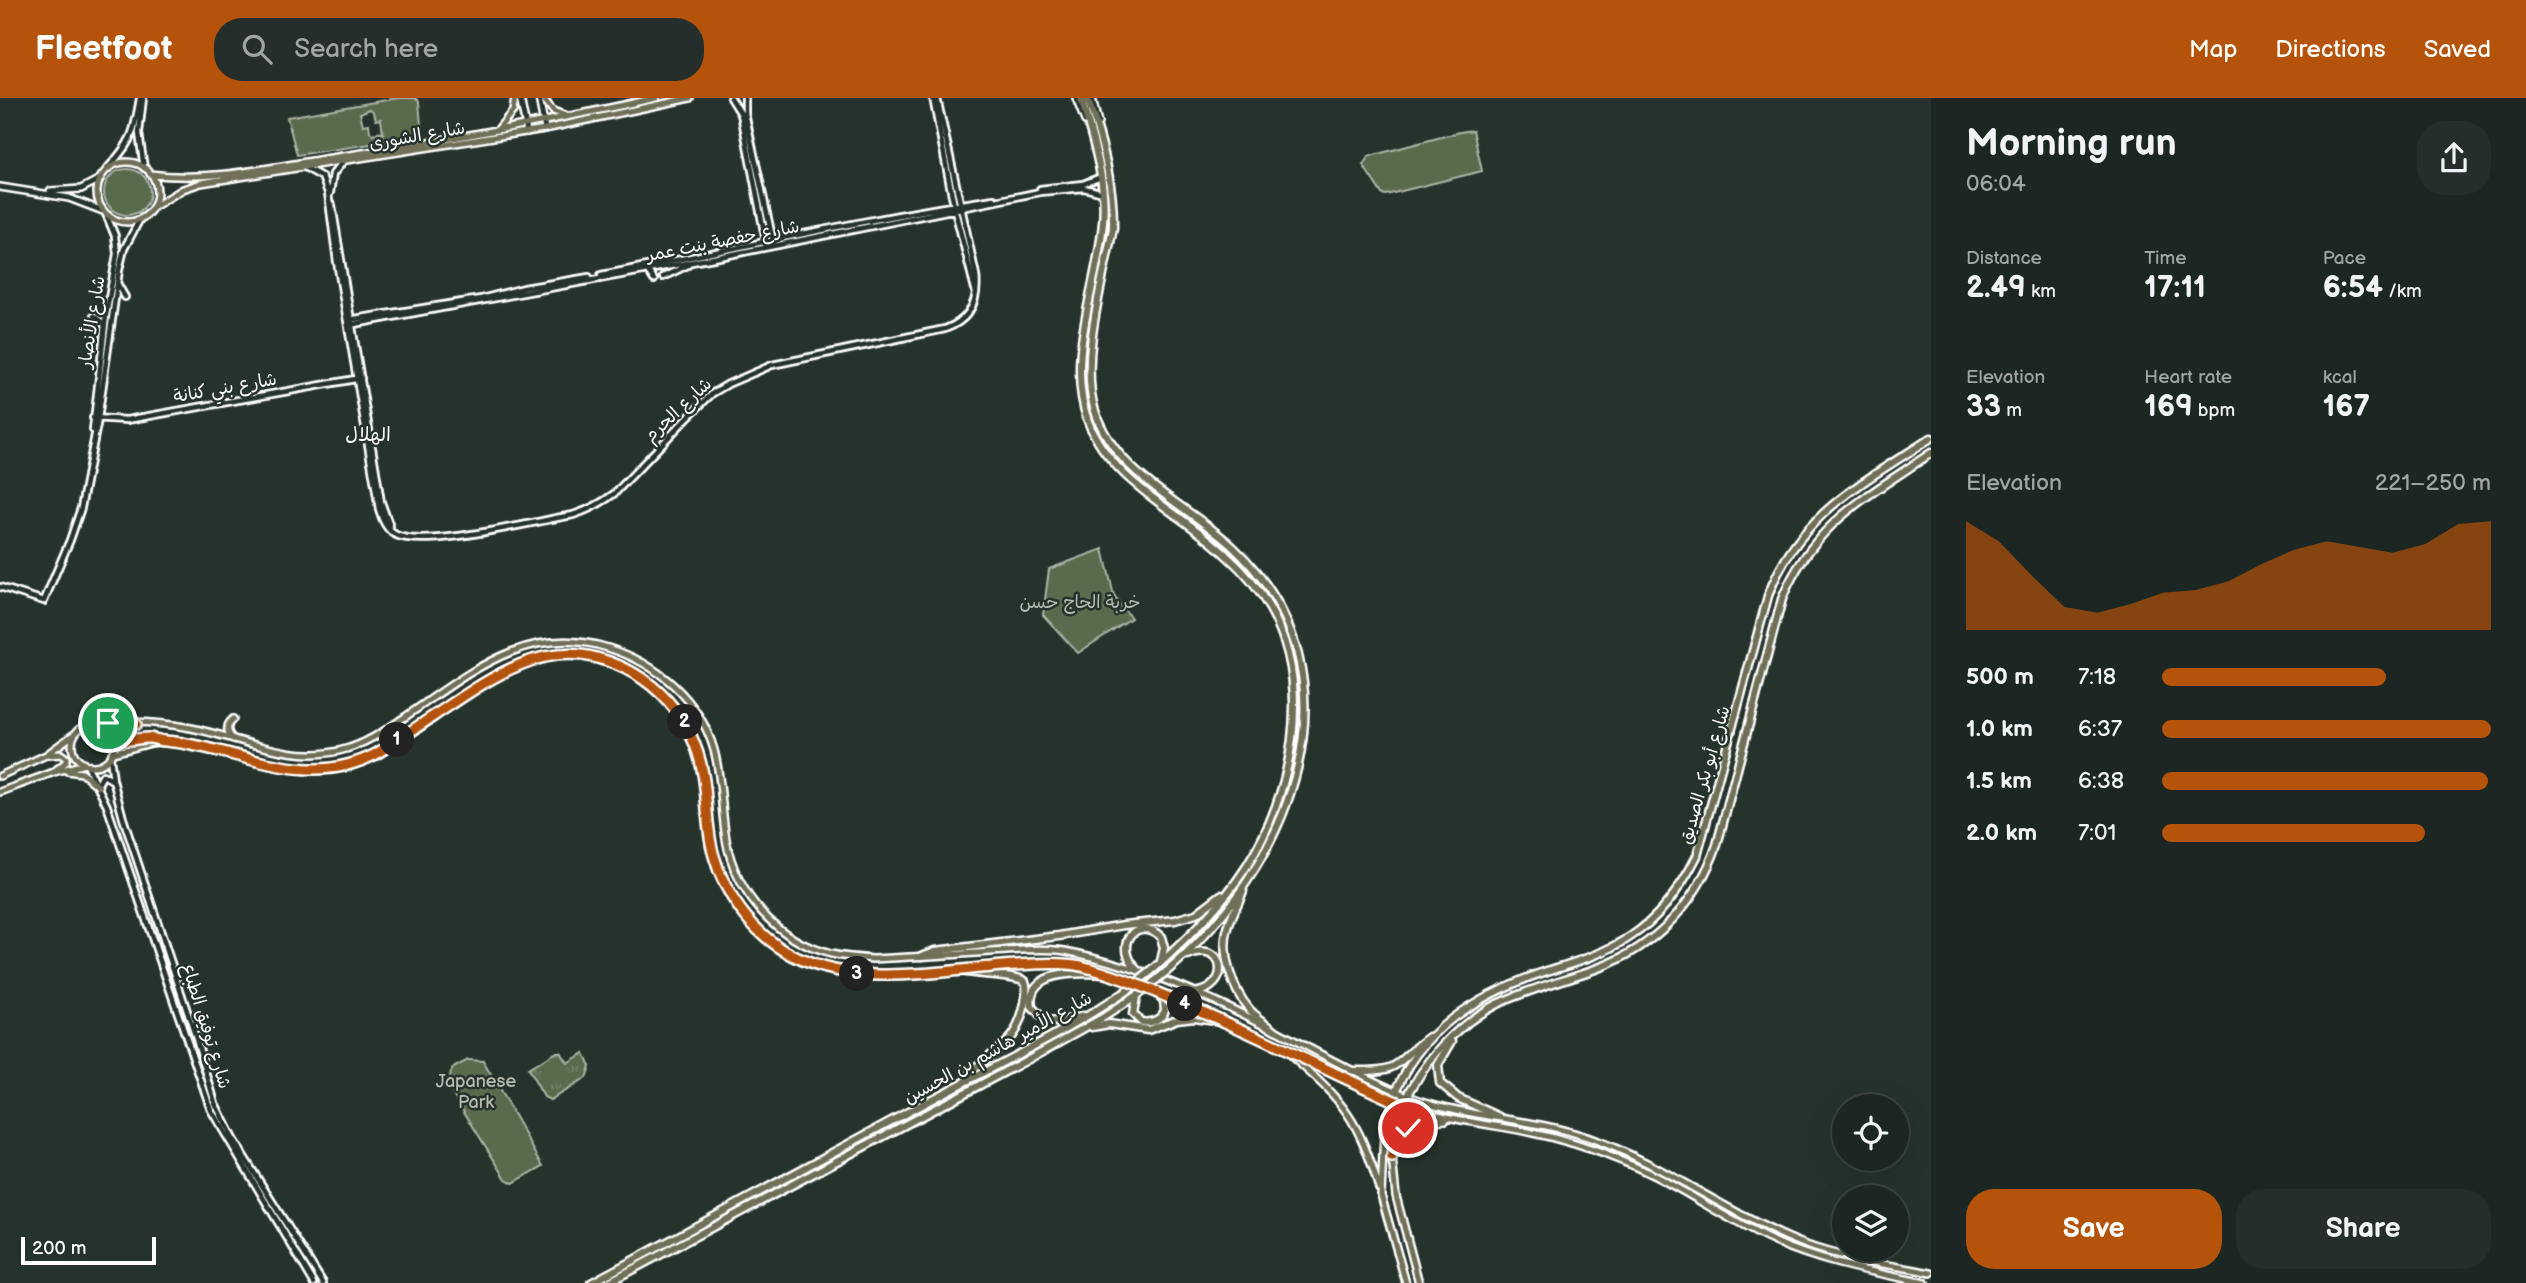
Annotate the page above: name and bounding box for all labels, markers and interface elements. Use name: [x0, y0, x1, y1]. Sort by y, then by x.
search box: [214, 18, 704, 81]
text: Fleetfoot: [35, 29, 172, 69]
icon: search: [238, 30, 276, 68]
text: Search here: [294, 34, 438, 65]
text: Map: [2189, 35, 2237, 64]
text: Directions: [2275, 35, 2386, 64]
text: Saved: [2424, 35, 2491, 64]
street label: شارع الشورى: [367, 117, 467, 156]
text: Morning run: [1966, 121, 2177, 166]
button: share: [2417, 121, 2491, 195]
text: 06:04: [1966, 170, 2026, 198]
street label: شارع حفصة بنت عمر: [643, 216, 801, 267]
text: Distance: [1966, 247, 2042, 270]
text: Time: [2144, 247, 2186, 270]
text: Pace: [2323, 247, 2366, 270]
text: 2.49: [1966, 270, 2026, 306]
text: 17:11: [2144, 270, 2206, 306]
text: 6:54: [2323, 270, 2383, 306]
street label: شارع الأنصار: [72, 274, 111, 372]
text: km: [2026, 280, 2056, 303]
text: /km: [2383, 280, 2422, 303]
text: Elevation: [1966, 366, 2045, 389]
text: Heart rate: [2144, 366, 2232, 389]
text: kcal: [2323, 366, 2357, 389]
street label: شارع بني كنانة: [172, 369, 279, 412]
street label: شارع الحرم: [640, 373, 718, 449]
text: 33: [1966, 389, 2001, 425]
text: 169: [2144, 389, 2193, 425]
text: 167: [2323, 389, 2370, 425]
text: m: [2001, 399, 2022, 422]
text: bpm: [2193, 399, 2235, 422]
district label: الهلال: [345, 424, 391, 447]
text: Elevation: [1966, 469, 2062, 497]
text: 221–250 m: [2375, 469, 2491, 497]
park label: خربة الحاج حسن: [1019, 592, 1141, 614]
text: 500 m: [1966, 663, 2034, 691]
text: 7:18: [2078, 663, 2116, 691]
pin: [78, 693, 138, 753]
street label: شارع أبو بكر الصديق: [1675, 703, 1736, 847]
icon: arrive: [89, 704, 127, 742]
pin: 2: [668, 704, 702, 740]
text: 2: [679, 710, 690, 733]
text: 1.0 km: [1966, 715, 2033, 743]
text: 6:37: [2078, 715, 2122, 743]
pin: 1: [380, 722, 414, 758]
text: 1: [393, 728, 401, 751]
text: 1.5 km: [1966, 767, 2032, 795]
text: 6:38: [2078, 767, 2124, 795]
text: 2.0 km: [1966, 819, 2037, 847]
text: 7:01: [2078, 819, 2116, 847]
pin: 3: [840, 956, 874, 992]
street label: شارع توفيق الطباع: [176, 961, 235, 1092]
text: 3: [851, 962, 862, 985]
street label: شارع الأمير هاشم بن الحسين: [899, 986, 1097, 1111]
pin: 4: [1168, 986, 1202, 1021]
text: 4: [1179, 992, 1190, 1015]
park label: Japanese Park: [436, 1071, 516, 1113]
map controls: [1832, 1094, 1909, 1262]
button: locate: [1832, 1094, 1909, 1171]
pin: [1378, 1098, 1438, 1158]
icon: check: [1389, 1109, 1427, 1147]
button: layers: [1832, 1185, 1909, 1262]
button: Save: [1966, 1189, 2222, 1269]
button: Share: [2236, 1189, 2491, 1269]
scale bar: [21, 1234, 156, 1266]
text: 200 m: [32, 1237, 86, 1260]

